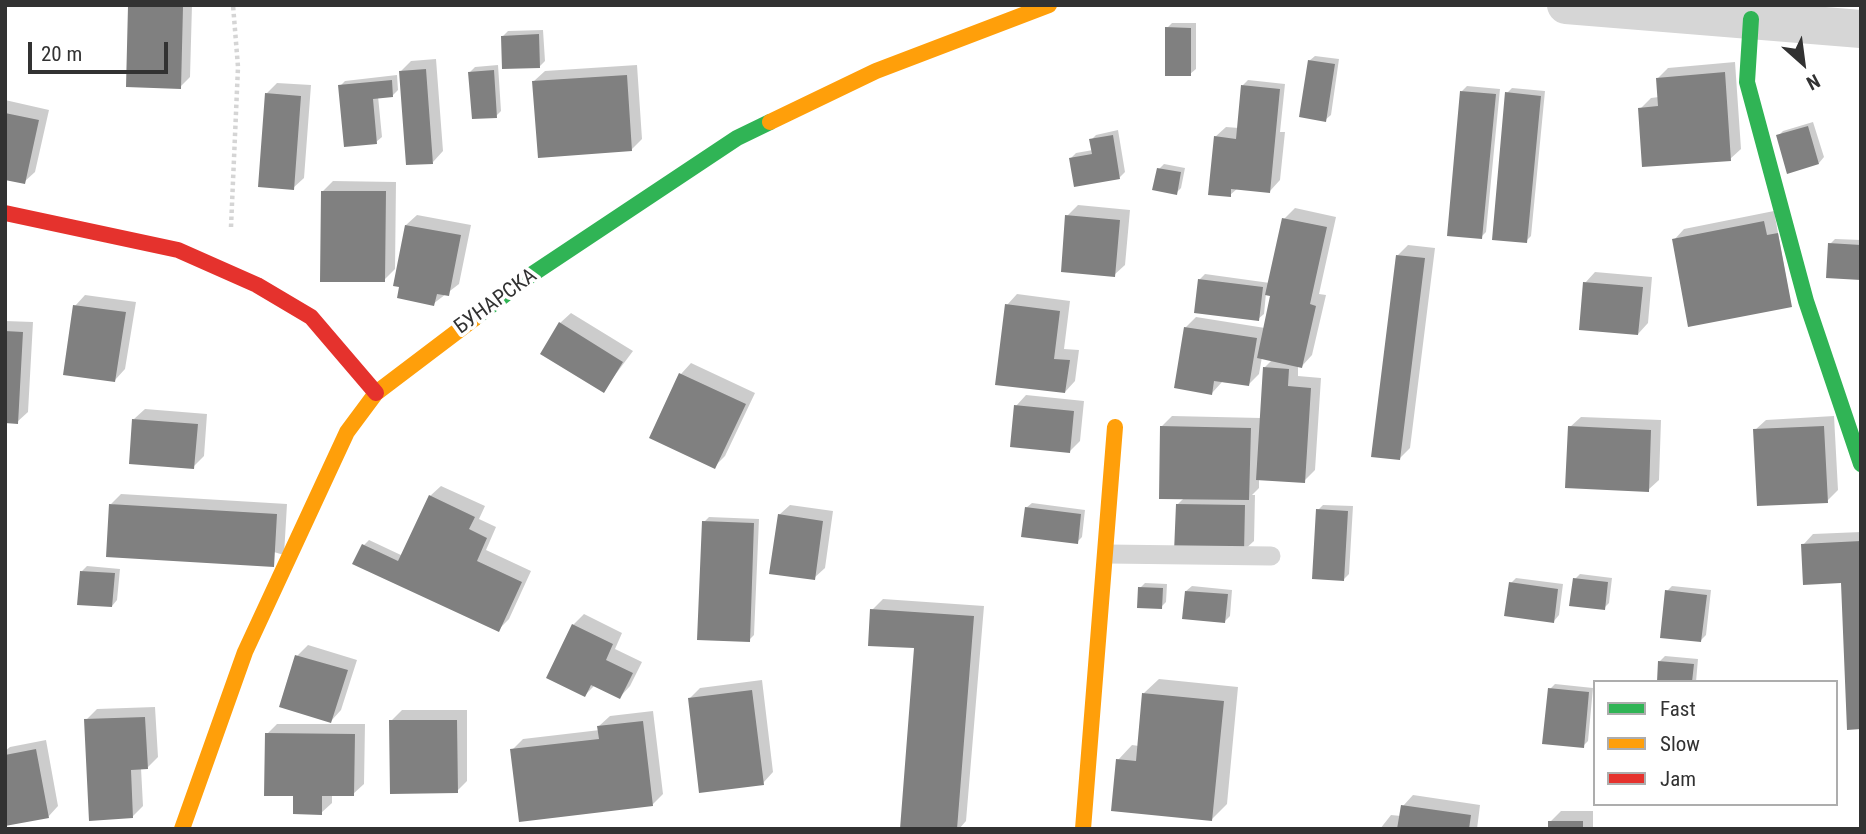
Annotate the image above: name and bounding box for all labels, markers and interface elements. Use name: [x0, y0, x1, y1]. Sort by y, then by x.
scale bar: [32, 28, 172, 72]
north arrow: [1768, 28, 1838, 98]
text: 20 m: [41, 42, 82, 66]
text: N: [1803, 69, 1824, 95]
street label: БУНАРСКА: [450, 264, 542, 340]
legend: [1593, 680, 1838, 806]
text: Fast: [1660, 697, 1696, 721]
text: Slow: [1660, 732, 1700, 756]
text: Jam: [1660, 767, 1696, 791]

